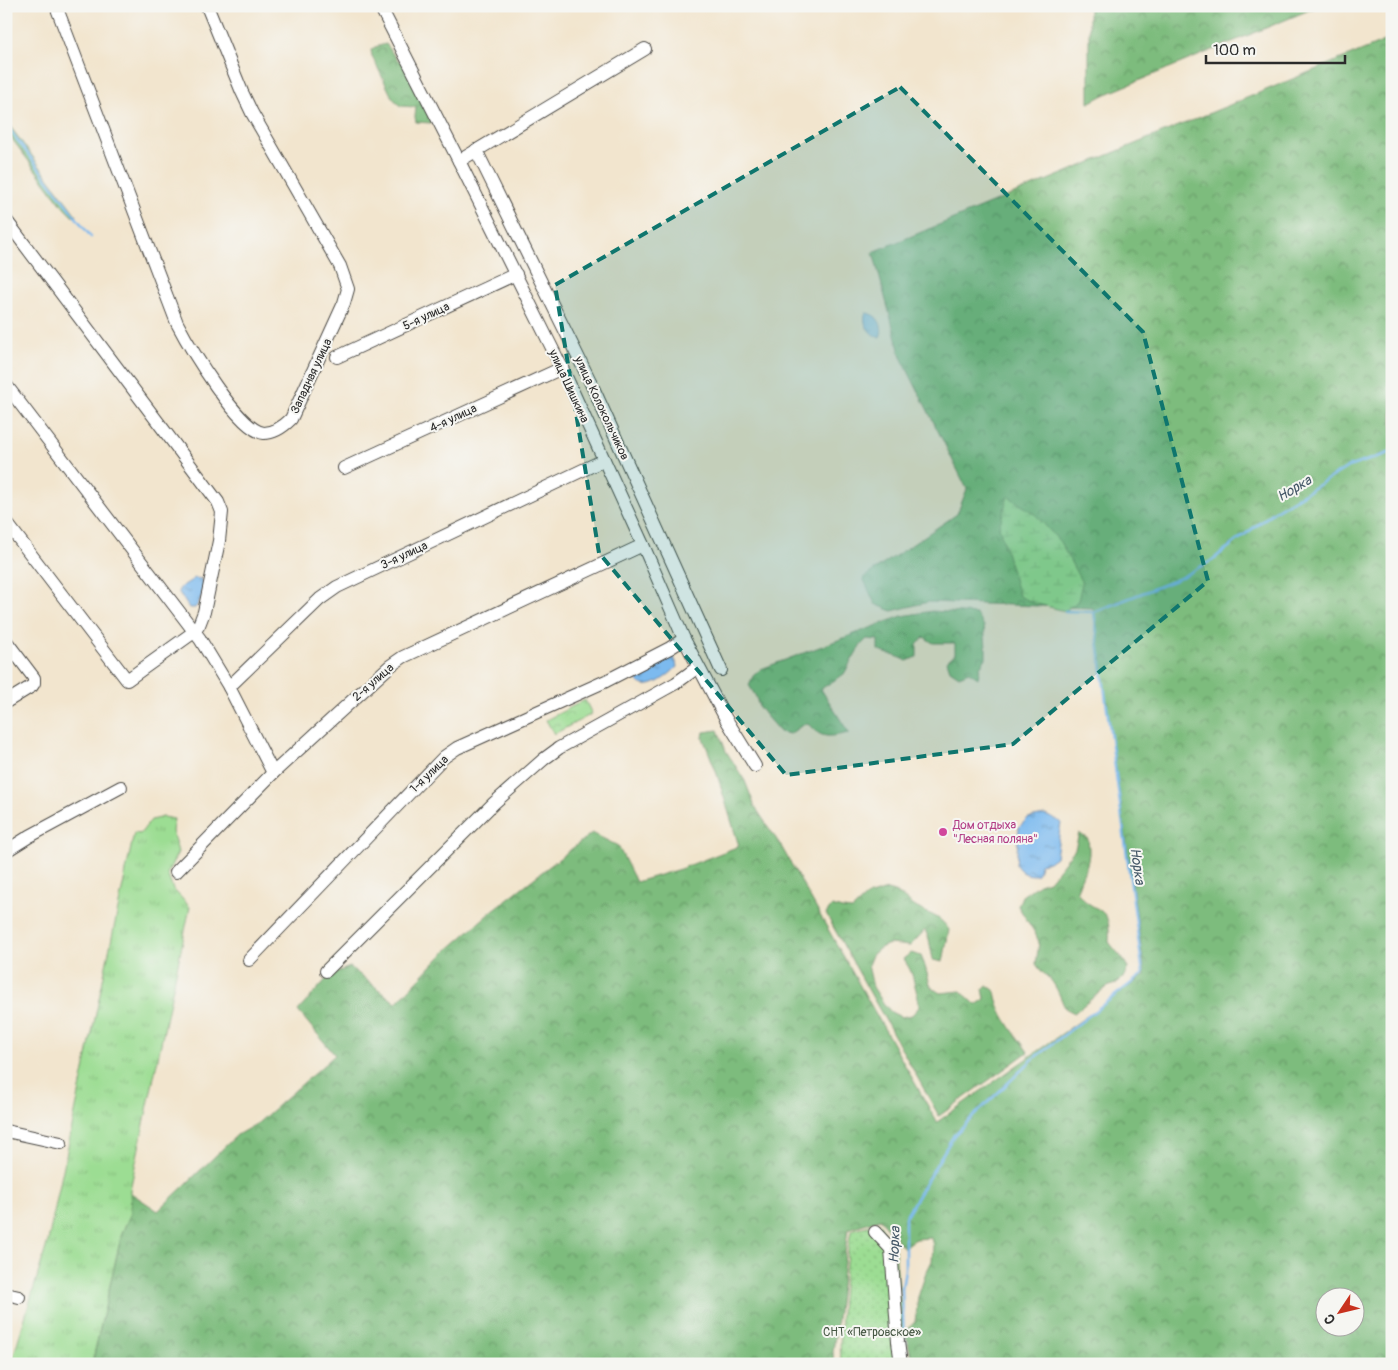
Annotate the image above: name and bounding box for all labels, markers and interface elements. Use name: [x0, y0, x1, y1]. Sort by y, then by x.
scale bar: [1206, 32, 1344, 64]
text: 100 m: [1213, 41, 1256, 60]
street label: 5-я улица: [400, 299, 452, 334]
street label: Западная улица: [287, 336, 336, 416]
street label: улица Шишкина: [545, 346, 592, 426]
street label: улица Колокольчиков: [570, 353, 632, 463]
street label: 4-я улица: [427, 401, 480, 436]
water label: Норка: [1274, 471, 1316, 505]
street label: 3-я улица: [378, 538, 430, 573]
street label: 2-я улица: [350, 660, 397, 704]
street label: 1-я улица: [407, 752, 452, 796]
place label: Дом отдыха "Лесная поляна": [952, 818, 1038, 847]
marker: Дом отдыха "Лесная поляна": [937, 826, 949, 838]
water label: Норка: [1127, 847, 1149, 887]
water label: Норка: [885, 1225, 904, 1264]
north arrow: [1316, 1288, 1366, 1338]
text: С: [1320, 1310, 1339, 1328]
park label: СНТ «Петровское»: [823, 1325, 921, 1340]

